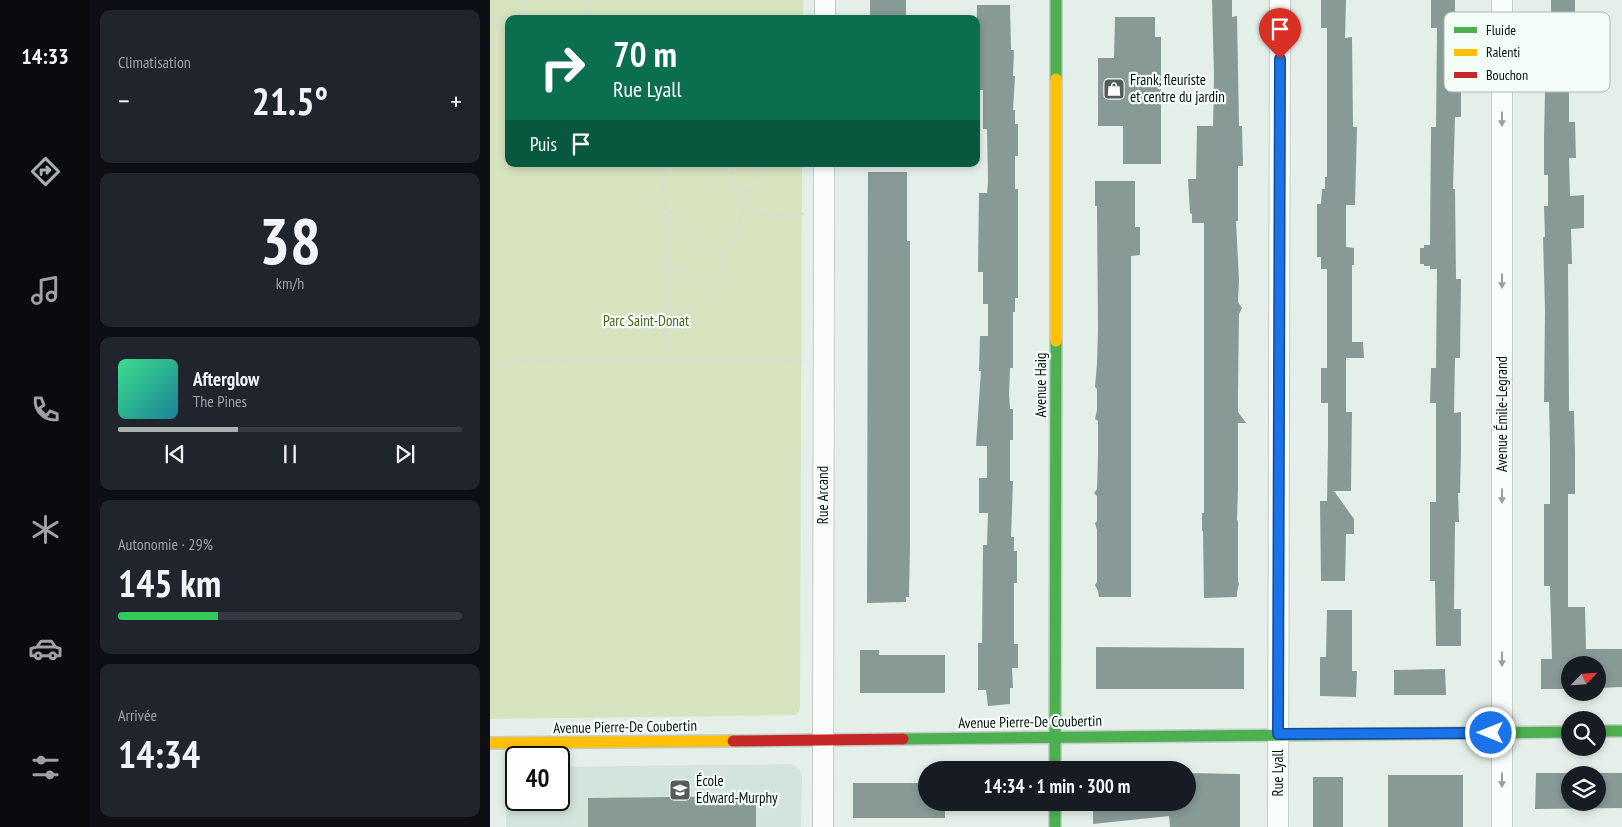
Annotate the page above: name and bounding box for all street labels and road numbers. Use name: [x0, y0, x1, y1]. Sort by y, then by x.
street label: Avenue Haig: [1031, 353, 1050, 417]
street label: Avenue Émile-Legrand: [1492, 356, 1511, 472]
street label: Rue Arcand: [813, 466, 832, 524]
street label: Avenue Pierre-De Coubertin: [958, 711, 1102, 732]
street label: Avenue Pierre-De Coubertin: [553, 716, 697, 737]
street label: Rue Lyall: [1268, 749, 1287, 796]

